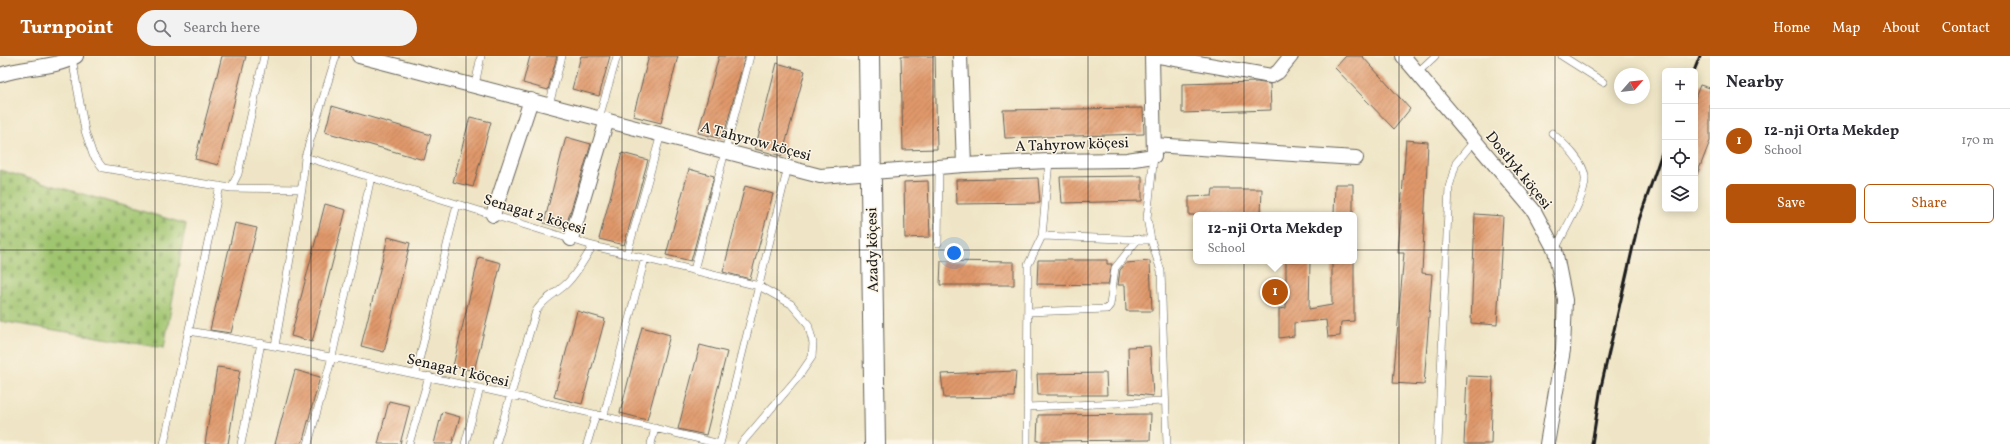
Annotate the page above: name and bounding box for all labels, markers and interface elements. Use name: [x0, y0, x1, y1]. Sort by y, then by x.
search box: [137, 10, 417, 46]
text: Turnpoint: [20, 15, 113, 41]
icon: search: [151, 17, 173, 39]
text: Search here: [183, 18, 260, 39]
text: Home: [1773, 19, 1810, 38]
text: Map: [1832, 19, 1860, 38]
text: About: [1882, 19, 1920, 38]
text: Contact: [1942, 19, 1990, 38]
north arrow: [1614, 68, 1650, 104]
map controls: [1662, 68, 1698, 212]
button: +: [1662, 68, 1698, 104]
text: Nearby: [1726, 71, 1784, 94]
button: −: [1662, 104, 1698, 140]
street label: A Tahyrow köçesi: [698, 118, 813, 167]
text: 12-nji Orta Mekdep: [1764, 121, 1899, 142]
street label: Dostlyk köçesi: [1480, 127, 1556, 214]
text: 1: [1736, 132, 1742, 150]
text: 170 m: [1961, 132, 1994, 150]
street label: A Tahyrow köçesi: [1015, 133, 1129, 158]
button: locate: [1662, 140, 1698, 176]
text: School: [1764, 142, 1802, 160]
button: layers: [1662, 176, 1698, 212]
button: Save: [1726, 184, 1856, 223]
button: Share: [1864, 184, 1994, 223]
street label: Senagat 2 köçesi: [480, 190, 589, 241]
street label: Azady köçesi: [862, 207, 885, 293]
popup: [1193, 212, 1357, 264]
text: 12-nji Orta Mekdep: [1207, 219, 1343, 240]
text: School: [1207, 240, 1245, 258]
your location: [944, 243, 964, 263]
pin: 1: [1262, 277, 1288, 307]
street label: Senagat 1 köçesi: [404, 349, 511, 393]

